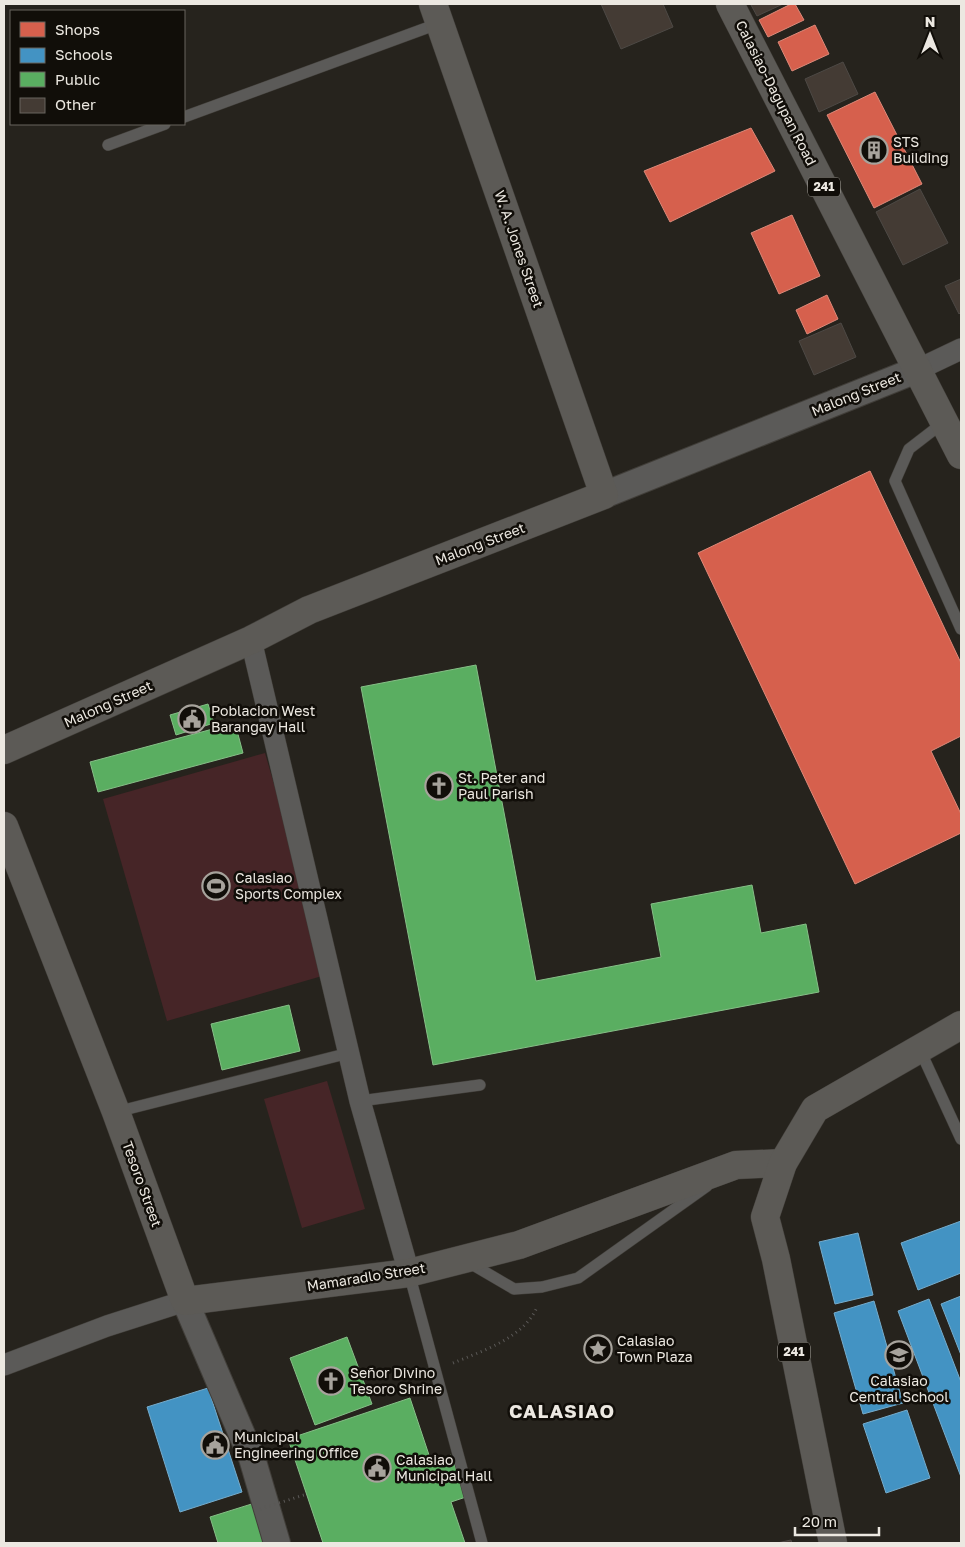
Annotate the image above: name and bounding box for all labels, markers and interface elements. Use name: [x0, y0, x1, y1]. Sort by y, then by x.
legend: [10, 10, 185, 125]
north arrow: [905, 10, 955, 60]
text: N: [925, 13, 935, 30]
street label: Calasiao-Dagupan Road: [732, 17, 820, 168]
text: Shops: [55, 20, 100, 38]
text: Schools: [55, 45, 113, 63]
text: Public: [55, 70, 100, 88]
text: Other: [55, 95, 96, 113]
place label: STS Building: [893, 133, 949, 166]
building icon: STS Building: [859, 135, 889, 165]
road number: 241: [808, 178, 840, 196]
street label: W. A. Jones Street: [491, 188, 547, 310]
street label: Malong Street: [809, 368, 903, 419]
street label: Malong Street: [432, 519, 527, 568]
street label: Malong Street: [61, 676, 155, 731]
place label: Poblacion West Barangay Hall: [211, 702, 315, 735]
public building icon: Poblacion West Barangay Hall: [177, 704, 207, 734]
place label: St. Peter and Paul Parish: [458, 769, 545, 802]
church icon: St. Peter and Paul Parish: [424, 771, 454, 801]
place label: Calasiao Sports Complex: [235, 869, 342, 902]
sports icon: Calasiao Sports Complex: [201, 871, 231, 901]
street label: Tesoro Street: [119, 1139, 166, 1229]
street label: Mamaradlo Street: [305, 1259, 426, 1294]
place label: Calasiao Town Plaza: [617, 1332, 693, 1365]
place icon: Calasiao Town Plaza: [583, 1334, 613, 1364]
school or university icon: Calasiao Central School: [884, 1340, 914, 1370]
road number: 241: [778, 1342, 810, 1361]
place label: Señor Divino Tesoro Shrine: [350, 1364, 442, 1397]
church icon: Señor Divino Tesoro Shrine: [316, 1366, 346, 1396]
place label: Calasiao Central School: [849, 1372, 949, 1405]
district label: CALASIAO: [509, 1399, 615, 1422]
place label: Municipal Engineering Office: [234, 1428, 359, 1461]
public building icon: Municipal Engineering Office: [200, 1430, 230, 1460]
place label: Calasiao Municipal Hall: [396, 1451, 492, 1484]
public building icon: Calasiao Municipal Hall: [362, 1453, 392, 1483]
scale bar: [795, 1504, 879, 1536]
text: 20 m: [802, 1512, 837, 1530]

